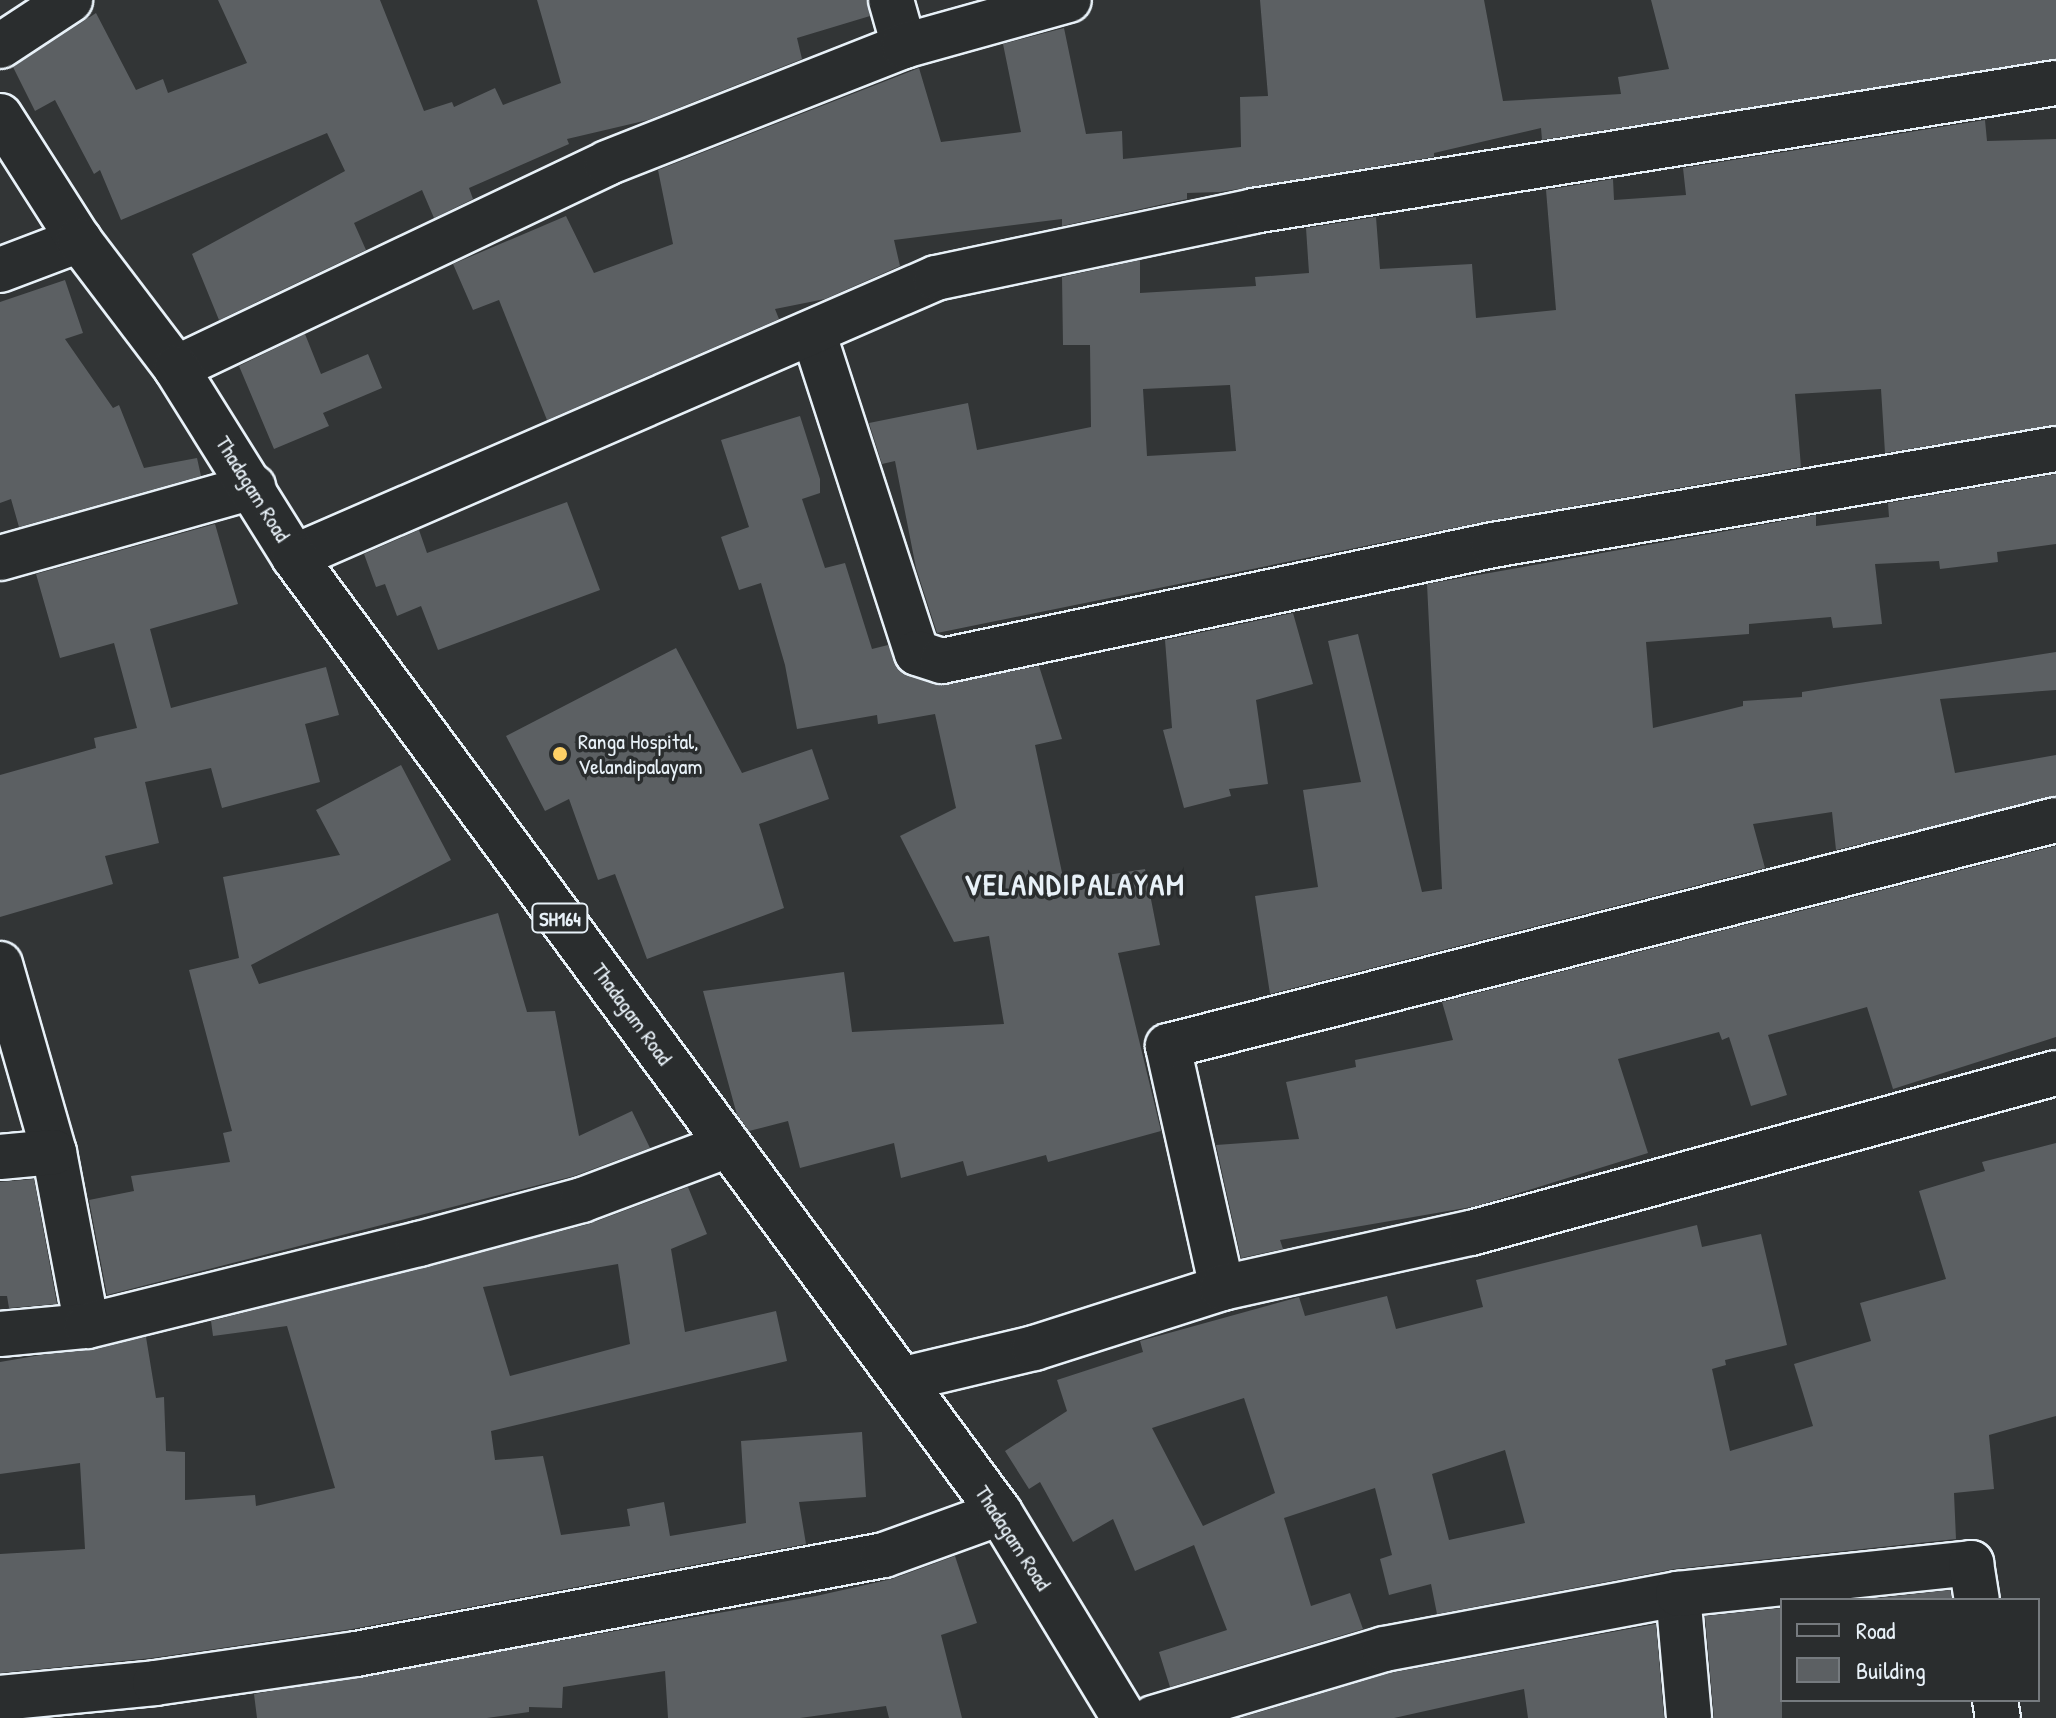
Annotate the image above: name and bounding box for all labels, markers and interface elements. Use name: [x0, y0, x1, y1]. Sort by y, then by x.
street label: Thadagam Road: [210, 431, 296, 547]
place label: Ranga Hospital, Velandipalayam: [578, 728, 702, 780]
marker: Ranga Hospital, Velandipalayam: [549, 743, 571, 765]
district label: VELANDIPALAYAM: [964, 866, 1186, 902]
road number: SH164: [530, 902, 590, 934]
street label: Thadagam Road: [586, 958, 678, 1070]
street label: Thadagam Road: [969, 1481, 1057, 1595]
legend: [1780, 1598, 2040, 1702]
text: Road: [1856, 1614, 1895, 1646]
text: Building: [1856, 1654, 1926, 1686]

